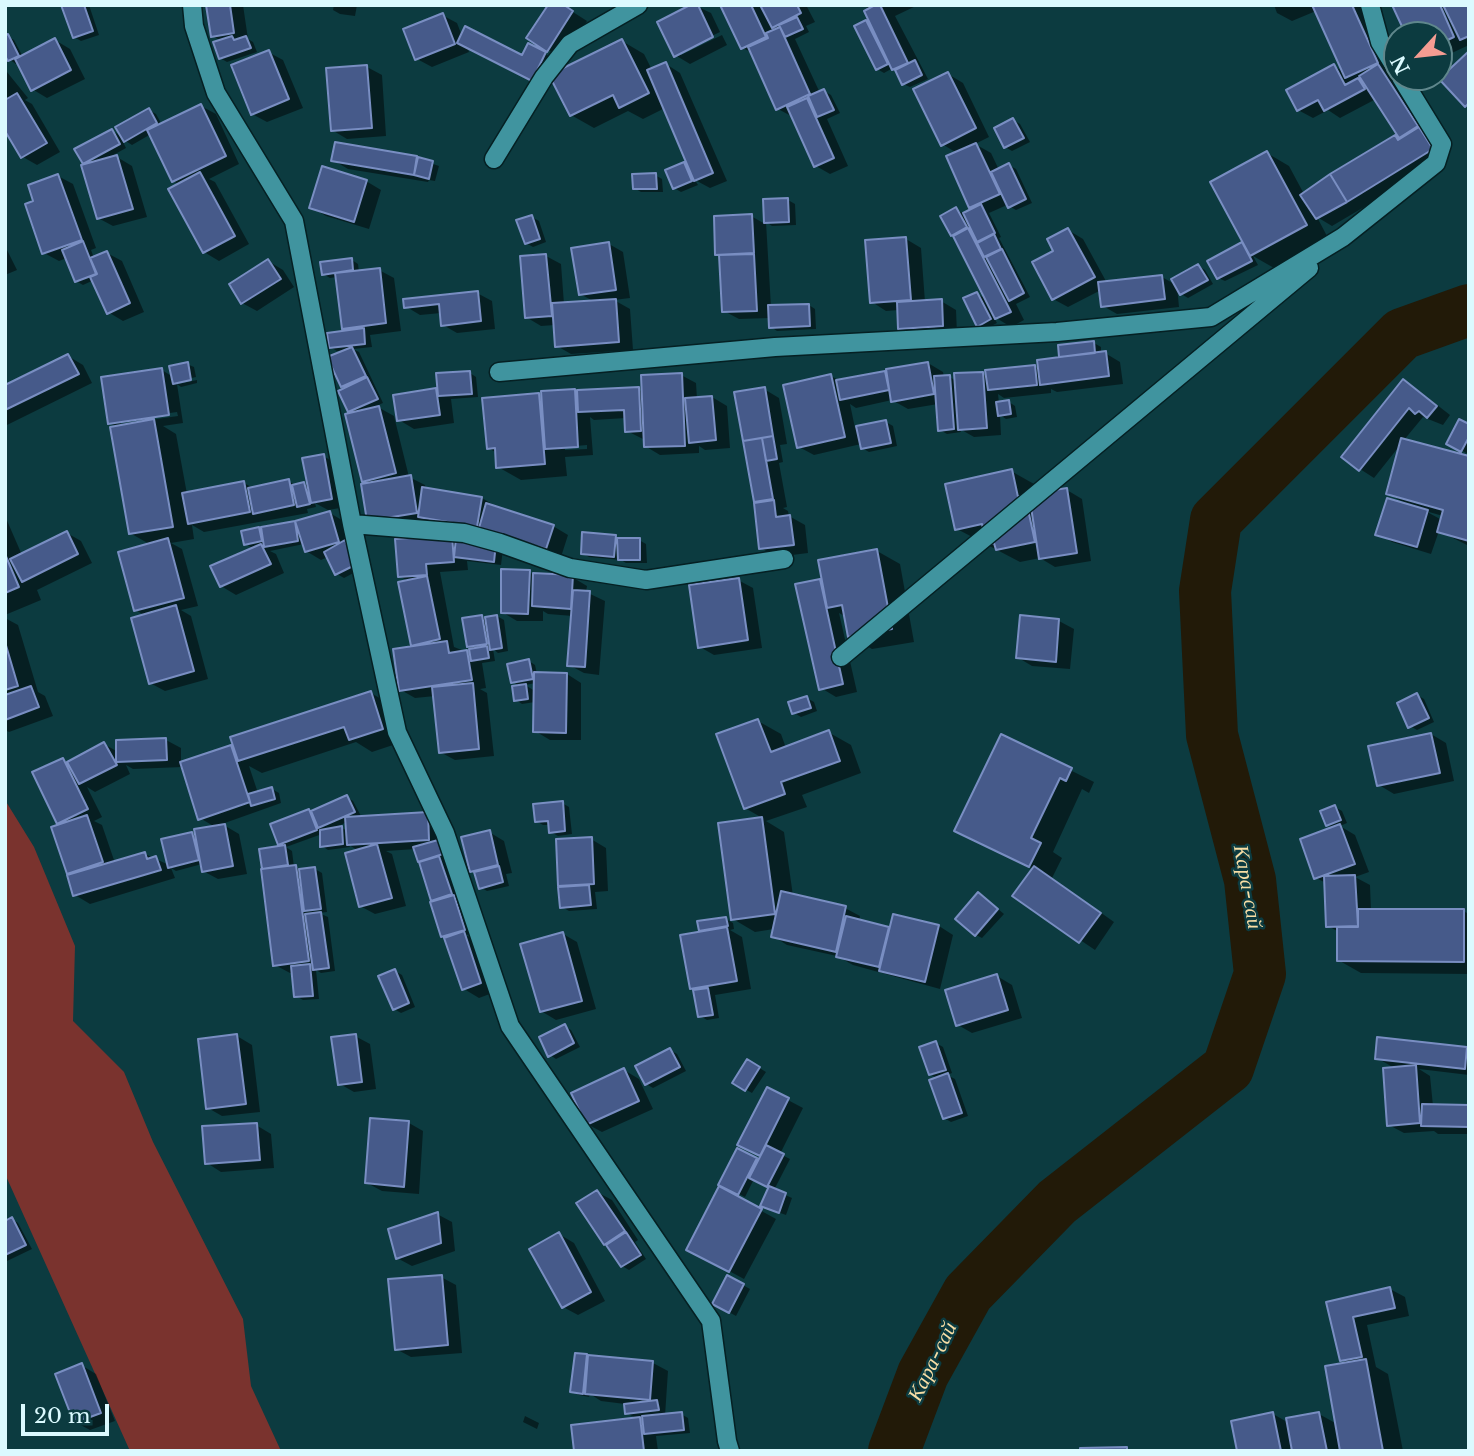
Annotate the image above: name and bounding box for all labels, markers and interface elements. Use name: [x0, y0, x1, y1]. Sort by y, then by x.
north arrow: [1383, 21, 1453, 91]
text: N: [1386, 52, 1415, 78]
water label: Кара-сай: [1227, 843, 1267, 931]
water label: Кара-сай: [903, 1318, 963, 1406]
scale bar: [24, 1390, 112, 1434]
text: 20 m: [34, 1403, 91, 1429]

